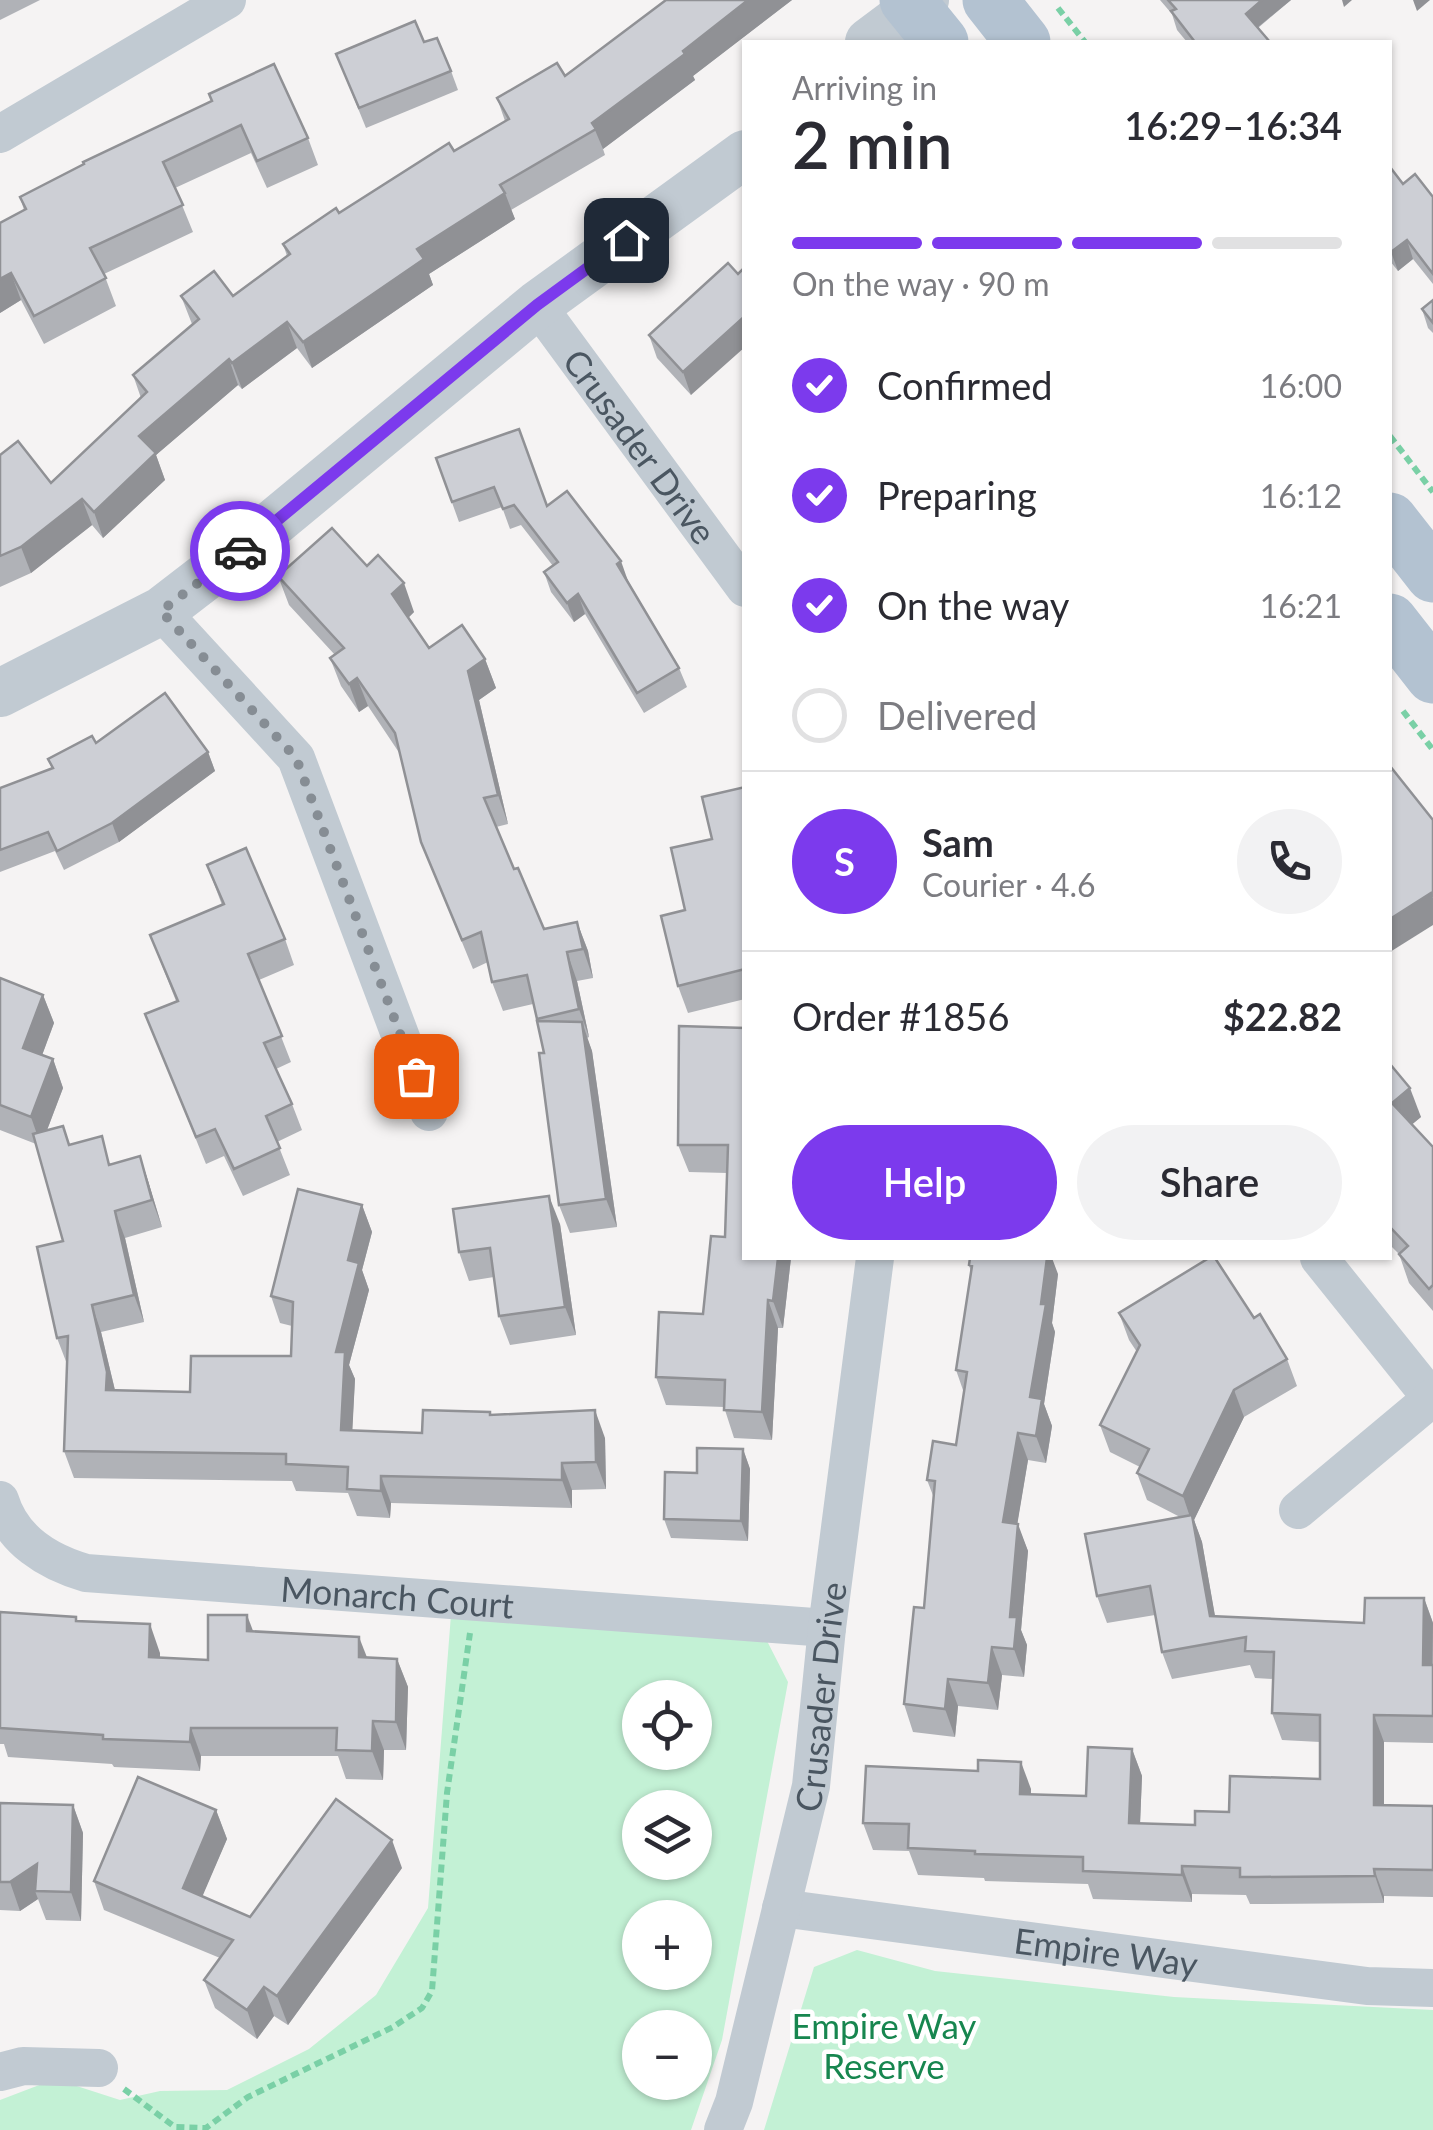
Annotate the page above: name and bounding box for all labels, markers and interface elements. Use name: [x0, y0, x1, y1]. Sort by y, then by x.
text: Arriving in: [792, 68, 937, 107]
text: 16:29–16:34: [1124, 102, 1342, 148]
text: 2 min: [792, 105, 952, 183]
pin: [584, 198, 669, 283]
icon: home: [599, 213, 654, 268]
text: On the way · 90 m: [792, 264, 1050, 303]
street label: Crusader Drive: [555, 341, 726, 551]
icon: check: [792, 358, 847, 413]
text: Confirmed: [877, 362, 1053, 408]
text: 16:00: [1260, 366, 1342, 405]
icon: check: [792, 468, 847, 523]
text: Preparing: [877, 472, 1037, 518]
text: 16:12: [1260, 476, 1342, 515]
courier: [190, 501, 290, 601]
icon: car: [213, 524, 268, 579]
icon: check: [792, 578, 847, 633]
text: On the way: [877, 582, 1069, 628]
text: 16:21: [1260, 586, 1342, 625]
text: Delivered: [877, 692, 1037, 738]
button: phone: [1237, 809, 1342, 914]
text: Sam: [922, 819, 994, 865]
text: S: [834, 838, 855, 884]
text: Courier · 4.6: [922, 865, 1096, 904]
text: Order #1856: [792, 993, 1009, 1039]
text: $22.82: [1223, 993, 1342, 1039]
pin: [374, 1034, 459, 1119]
icon: bag: [389, 1049, 444, 1104]
button: Help: [792, 1125, 1057, 1240]
button: Share: [1077, 1125, 1342, 1240]
street label: Monarch Court: [279, 1567, 516, 1626]
street label: Crusader Drive: [785, 1579, 854, 1816]
map controls: [622, 1680, 712, 2100]
button: locate: [622, 1680, 712, 1770]
button: layers: [622, 1790, 712, 1880]
button: +: [622, 1900, 712, 1990]
street label: Empire Way: [1012, 1918, 1201, 1984]
park label: Empire Way Reserve: [792, 2004, 976, 2086]
button: −: [622, 2010, 712, 2100]

